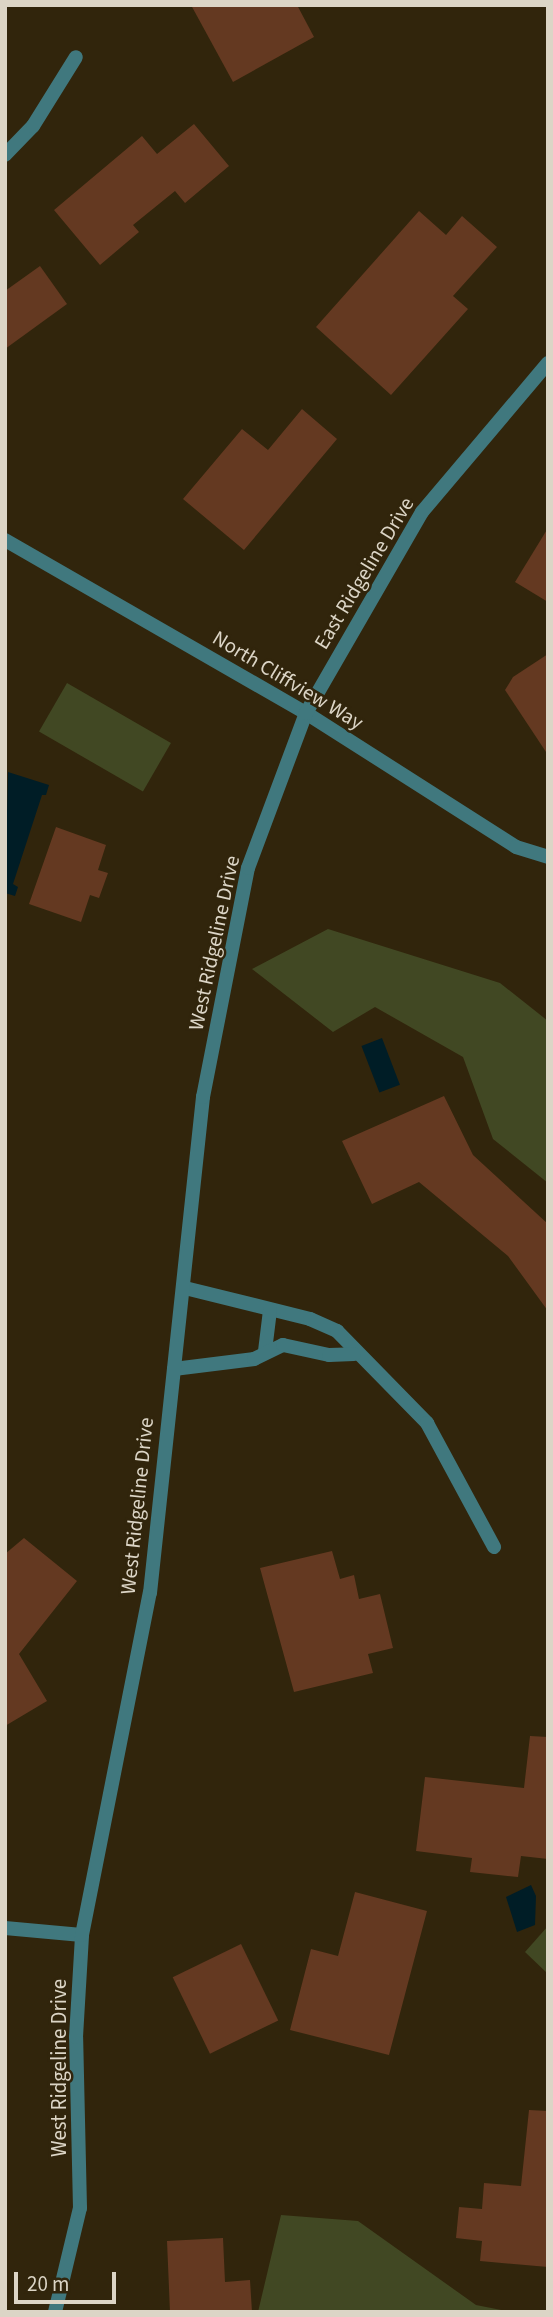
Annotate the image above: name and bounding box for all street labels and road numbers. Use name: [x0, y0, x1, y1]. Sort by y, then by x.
street label: East Ridgeline Drive: [309, 492, 419, 654]
street label: North Cliffview Way: [208, 625, 368, 735]
street label: West Ridgeline Drive: [183, 853, 245, 1033]
street label: West Ridgeline Drive: [115, 1416, 159, 1596]
street label: West Ridgeline Drive: [46, 1979, 72, 2157]

